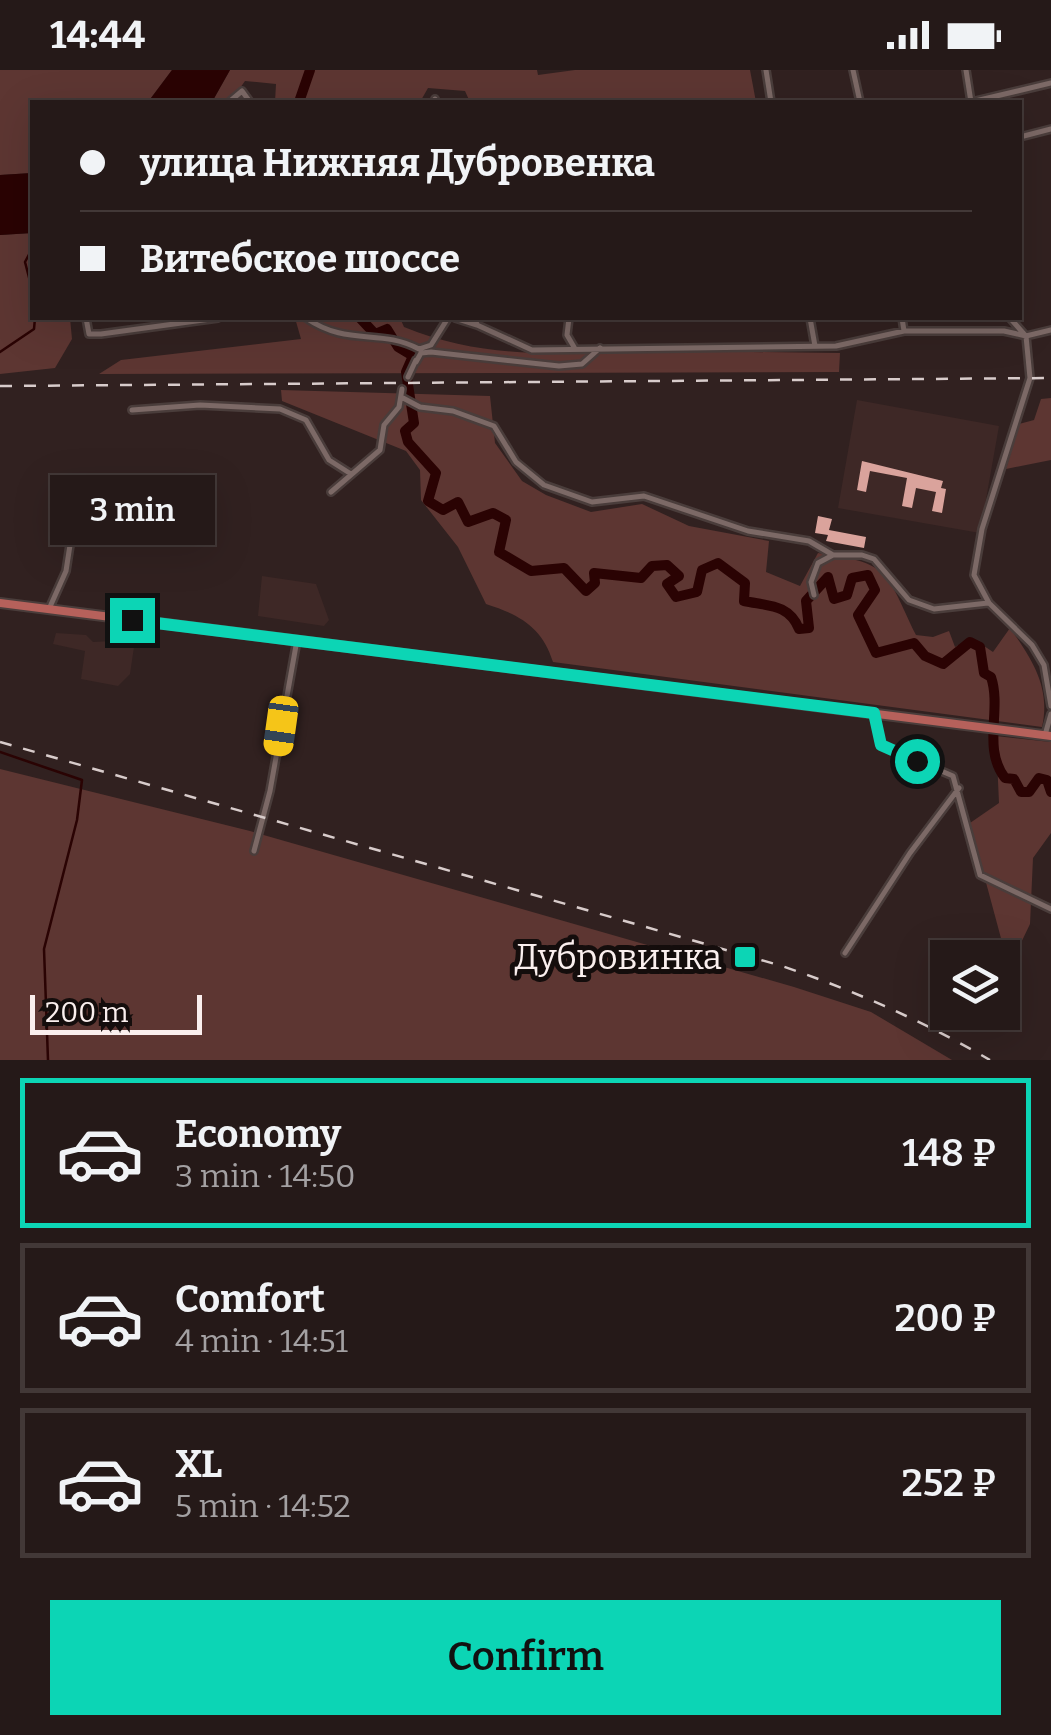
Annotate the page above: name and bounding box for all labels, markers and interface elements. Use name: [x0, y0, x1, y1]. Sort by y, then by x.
text: 14:44: [50, 12, 145, 58]
text: улица Нижняя Дубровенка: [140, 140, 655, 186]
text: Витебское шоссе: [140, 236, 460, 282]
callout: 3 min: [49, 475, 214, 545]
text: 3 min: [90, 491, 175, 529]
route end: [110, 598, 155, 643]
car: [262, 694, 300, 758]
route start: [895, 739, 940, 784]
place label: Дубровинка: [515, 936, 722, 978]
map controls: [930, 940, 1020, 1030]
button: layers: [930, 940, 1020, 1030]
marker: Дубровинка: [732, 944, 758, 970]
scale bar: [30, 990, 202, 1034]
text: 200 m: [45, 996, 128, 1029]
icon: car: [55, 1108, 145, 1198]
text: Economy: [175, 1111, 341, 1157]
text: 148 ₽: [902, 1130, 996, 1176]
text: 3 min · 14:50: [175, 1157, 356, 1195]
icon: car: [55, 1273, 145, 1363]
text: Comfort: [175, 1276, 325, 1322]
text: 200 ₽: [894, 1295, 996, 1341]
text: 4 min · 14:51: [175, 1322, 348, 1360]
icon: car: [55, 1438, 145, 1528]
text: XL: [175, 1441, 222, 1487]
text: 252 ₽: [902, 1460, 996, 1506]
text: 5 min · 14:52: [175, 1487, 351, 1525]
button: Confirm: [50, 1600, 1001, 1715]

